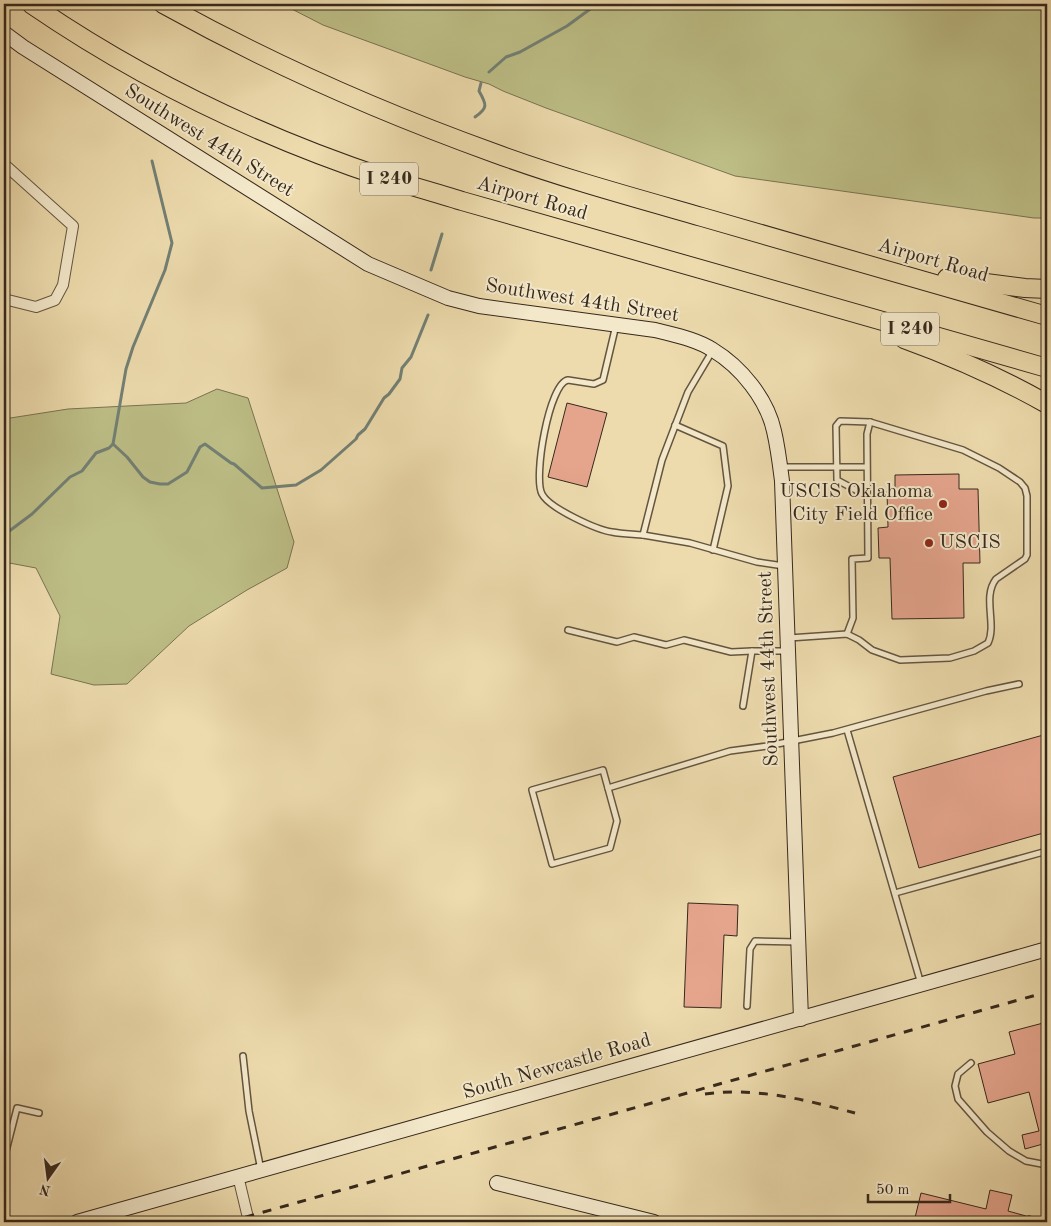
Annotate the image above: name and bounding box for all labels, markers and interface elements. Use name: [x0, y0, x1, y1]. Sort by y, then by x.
street label: Southwest 44th Street: [121, 81, 297, 201]
road number: I 240: [360, 162, 418, 195]
street label: Airport Road: [474, 174, 590, 224]
street label: Airport Road: [875, 236, 991, 286]
street label: Southwest 44th Street: [484, 276, 680, 326]
road number: I 240: [881, 312, 939, 346]
place label: USCIS Oklahoma City Field Office: [779, 482, 933, 525]
marker: USCIS Oklahoma City Field Office: [937, 498, 949, 510]
place label: USCIS: [939, 533, 1001, 553]
marker: USCIS: [923, 537, 935, 549]
street label: Southwest 44th Street: [756, 571, 782, 767]
street label: South Newcastle Road: [461, 1031, 653, 1103]
north arrow: [22, 1154, 72, 1204]
scale bar: [868, 1171, 951, 1203]
text: N: [38, 1181, 52, 1198]
text: 50 m: [876, 1183, 910, 1198]

